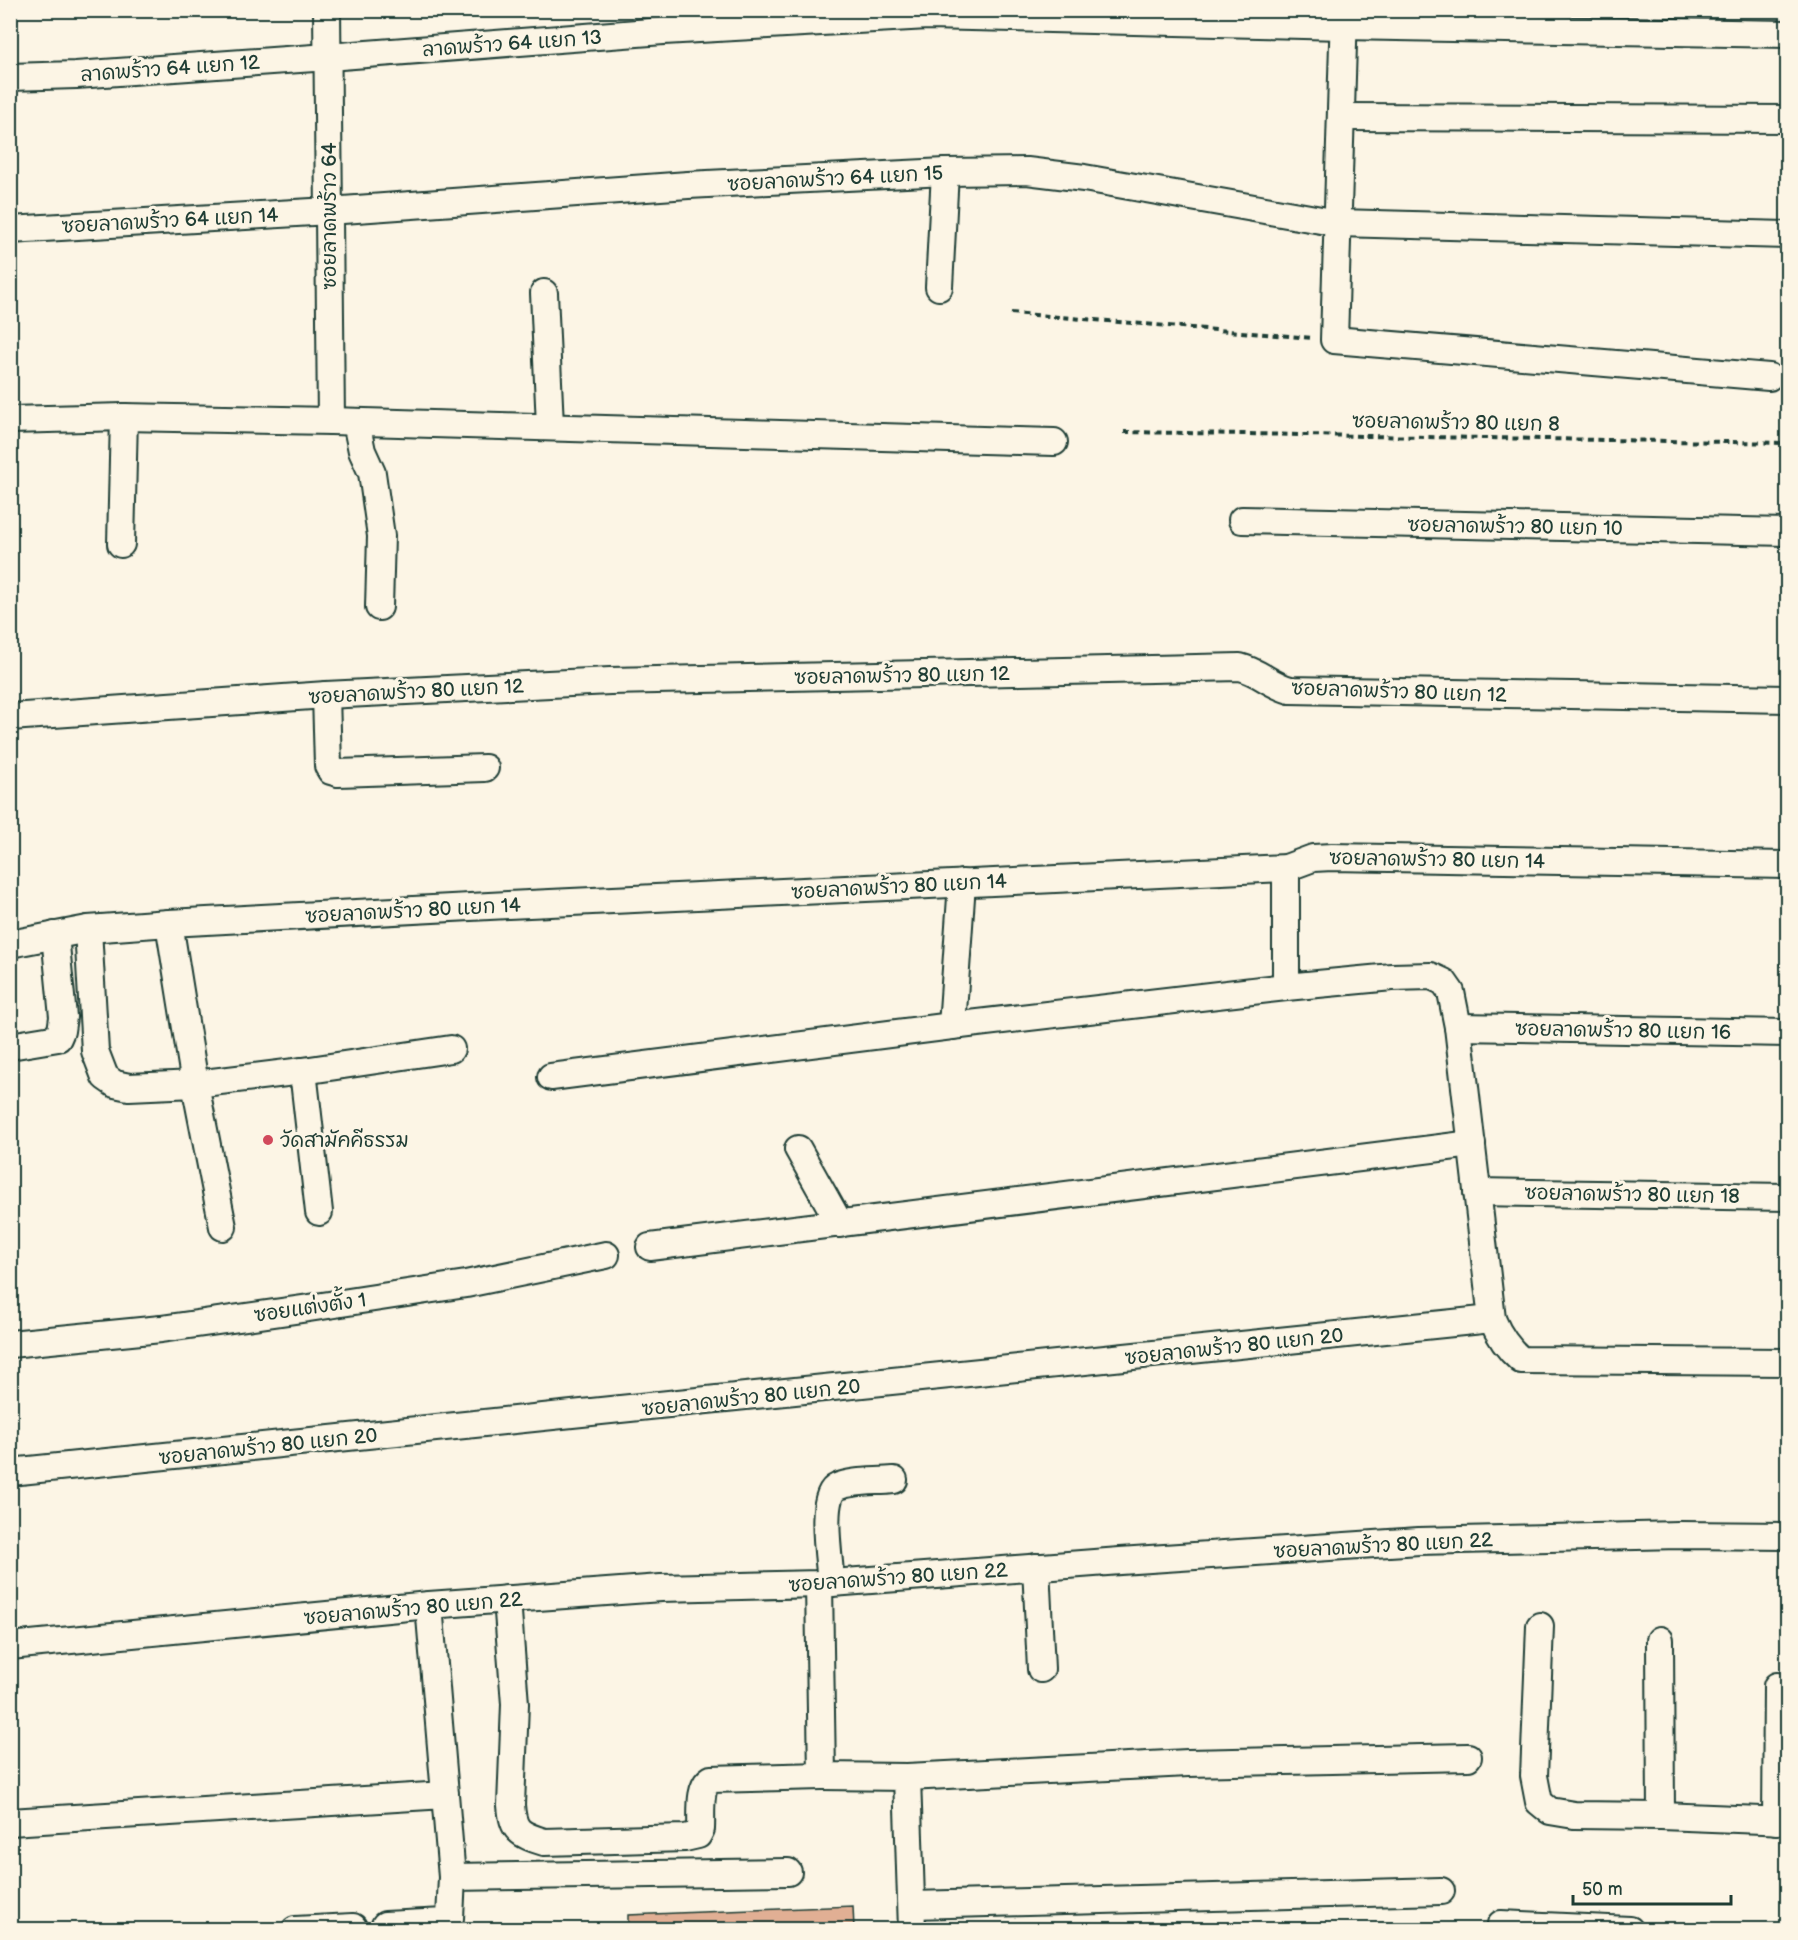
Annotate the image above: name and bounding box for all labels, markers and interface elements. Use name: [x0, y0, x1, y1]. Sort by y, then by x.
street label: ลาดพร้าว 64 แยก 13: [421, 24, 603, 62]
street label: ลาดพร้าว 64 แยก 12: [80, 49, 261, 87]
street label: ซอยลาดพร้าว 64: [316, 142, 342, 290]
street label: ซอยลาดพร้าว 64 แยก 15: [726, 159, 944, 197]
street label: ซอยลาดพร้าว 64 แยก 14: [61, 201, 279, 239]
street label: ซอยลาดพร้าว 80 แยก 8: [1352, 407, 1560, 437]
street label: ซอยลาดพร้าว 80 แยก 10: [1407, 511, 1623, 541]
street label: ซอยลาดพร้าว 80 แยก 12: [794, 660, 1010, 690]
street label: ซอยลาดพร้าว 80 แยก 12: [308, 672, 525, 710]
street label: ซอยลาดพร้าว 80 แยก 12: [1291, 674, 1507, 708]
street label: ซอยลาดพร้าว 80 แยก 14: [1329, 844, 1545, 874]
street label: ซอยลาดพร้าว 80 แยก 14: [790, 867, 1008, 905]
street label: ซอยลาดพร้าว 80 แยก 14: [304, 891, 522, 929]
street label: ซอยลาดพร้าว 80 แยก 16: [1515, 1015, 1731, 1045]
place label: วัดสามัคคีธรรม: [280, 1128, 409, 1153]
marker: วัดสามัคคีธรรม: [261, 1133, 275, 1147]
street label: ซอยลาดพร้าว 80 แยก 18: [1524, 1179, 1740, 1209]
street label: ซอยแต่งตั้ง 1: [252, 1281, 368, 1328]
street label: ซอยลาดพร้าว 80 แยก 20: [1123, 1322, 1345, 1370]
street label: ซอยลาดพร้าว 80 แยก 20: [640, 1373, 862, 1421]
street label: ซอยลาดพร้าว 80 แยก 20: [157, 1422, 379, 1470]
street label: ซอยลาดพร้าว 80 แยก 22: [1273, 1526, 1494, 1564]
street label: ซอยลาดพร้าว 80 แยก 22: [788, 1556, 1009, 1598]
street label: ซอยลาดพร้าว 80 แยก 22: [302, 1585, 524, 1631]
scale bar: [1573, 1868, 1730, 1906]
text: 50 m: [1582, 1879, 1623, 1900]

